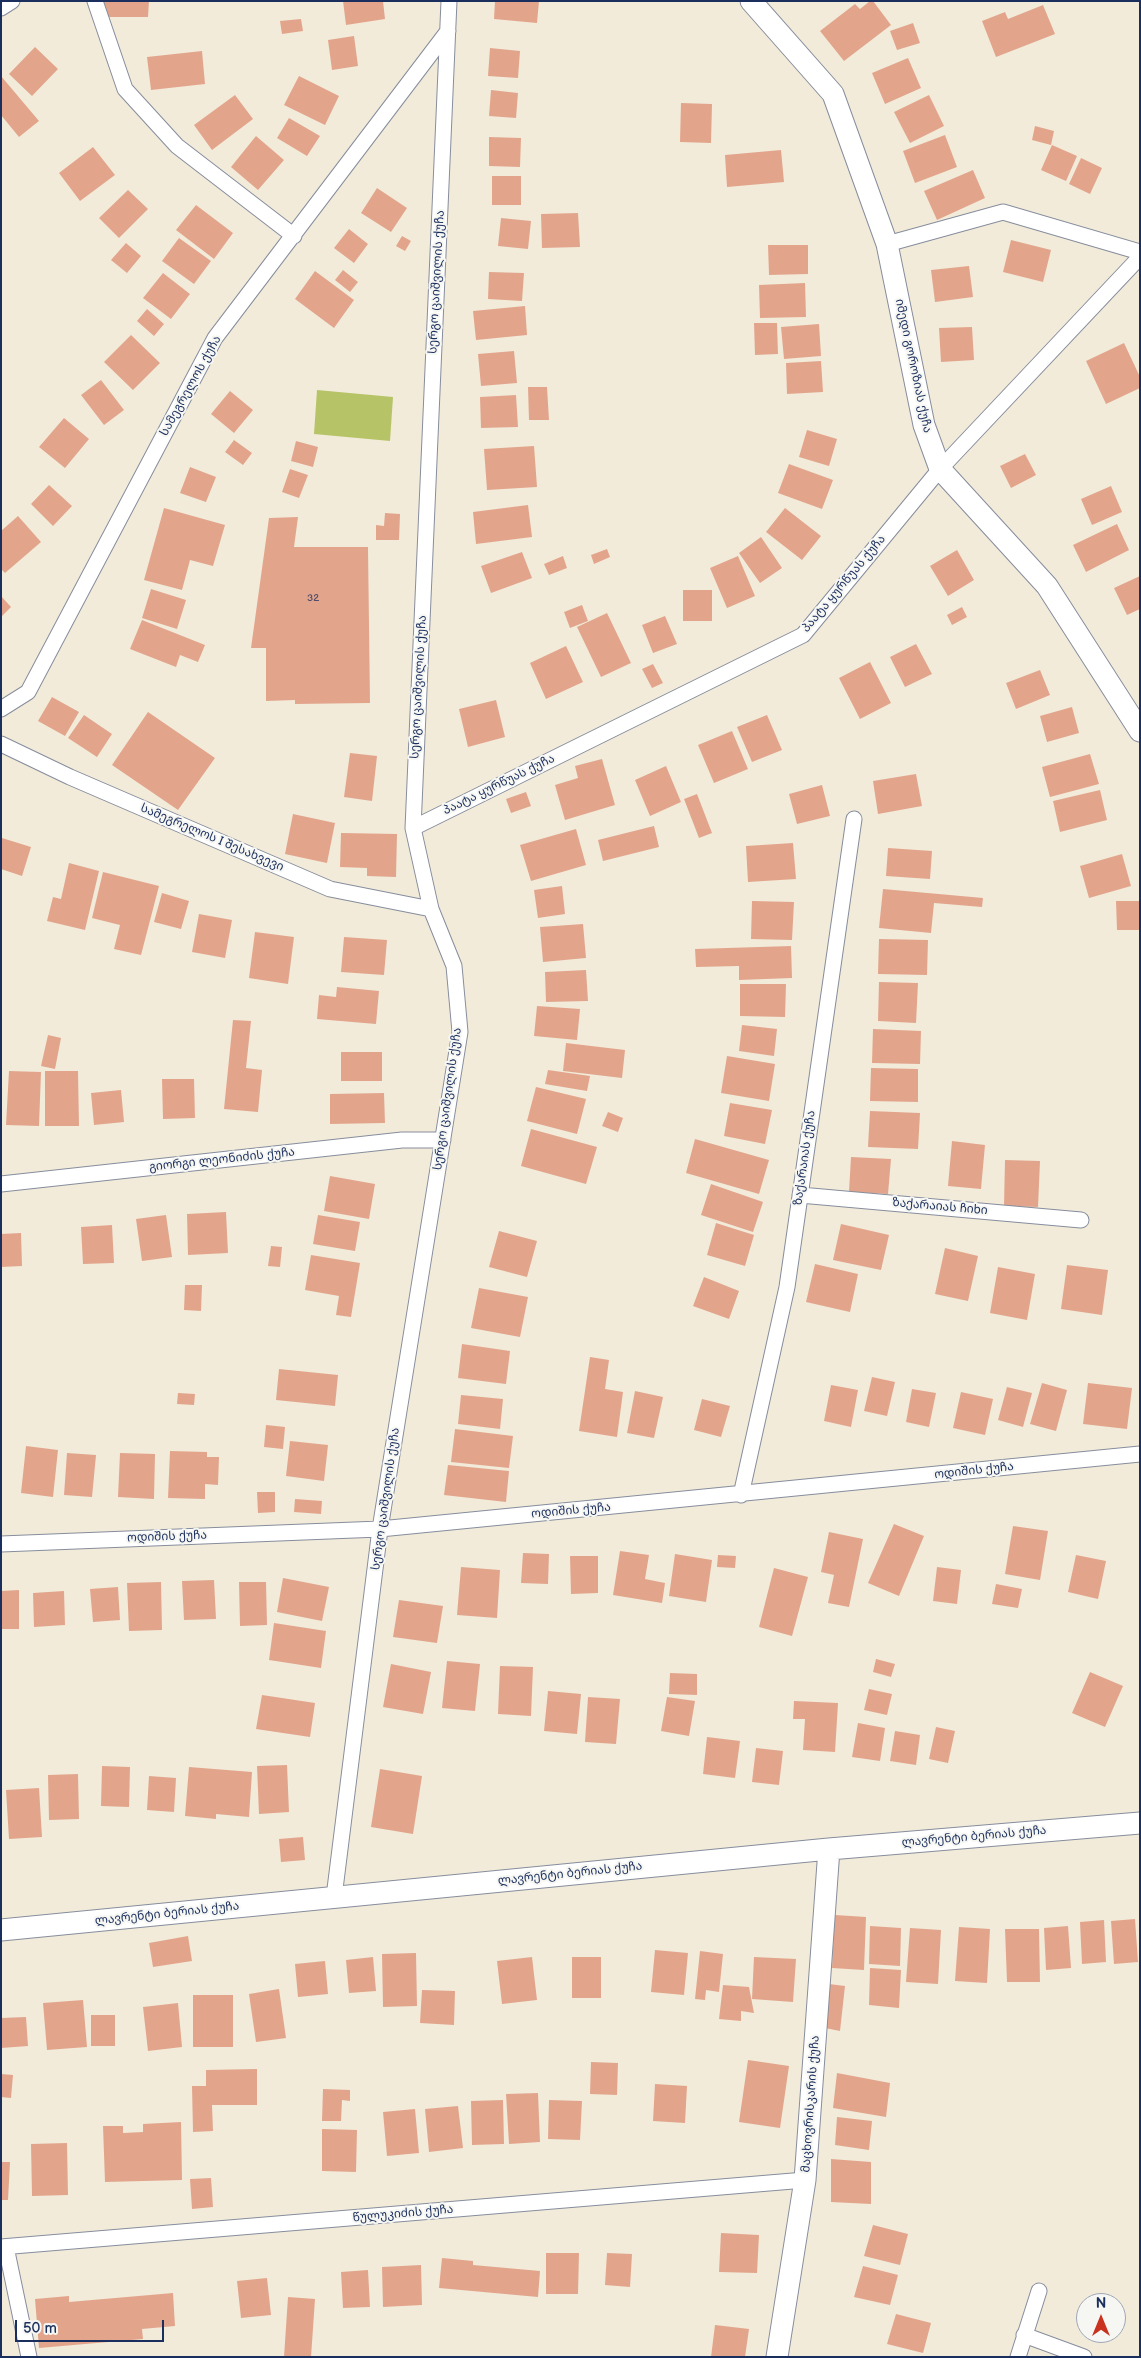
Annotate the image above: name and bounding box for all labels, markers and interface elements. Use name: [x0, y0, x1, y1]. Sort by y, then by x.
street label: სერგო ცაიშვილის ქუჩა: [426, 210, 448, 354]
street label: იმედი გოროზიას ქუჩა: [892, 298, 934, 434]
street label: სამეგრელოს ქუჩა: [157, 333, 225, 439]
street label: პაატა ყურწუას ქუჩა: [799, 532, 889, 636]
house number: 32: [307, 592, 319, 604]
street label: სერგო ცაიშვილის ქუჩა: [408, 615, 430, 759]
street label: პაატა ყურწუას ქუჩა: [441, 752, 557, 818]
street label: სამეგრელოს I შესახვევი: [138, 801, 286, 875]
street label: სერგო ცაიშვილის ქუჩა: [431, 1027, 465, 1171]
street label: ზაქარაიას ქუჩა: [791, 1110, 819, 1206]
street label: გიორგი ლეონიძის ქუჩა: [148, 1145, 296, 1175]
street label: ზაქარაიას ჩიხი: [892, 1196, 988, 1218]
street label: სერგო ცაიშვილის ქუჩა: [369, 1427, 403, 1571]
street label: ოდიშის ქუჩა: [934, 1460, 1014, 1482]
street label: ოდიშის ქუჩა: [531, 1500, 611, 1522]
street label: ოდიშის ქუჩა: [127, 1528, 207, 1546]
street label: ლავრენტი ბერიას ქუჩა: [901, 1824, 1047, 1850]
street label: ლავრენტი ბერიას ქუჩა: [497, 1859, 643, 1889]
street label: ლავრენტი ბერიას ქუჩა: [94, 1899, 240, 1929]
street label: მაცხოვრისკარის ქუჩა: [799, 2035, 823, 2173]
street label: წულუკიძის ქუჩა: [352, 2202, 454, 2226]
north arrow: [1076, 2293, 1126, 2343]
text: N: [1096, 2295, 1106, 2312]
scale bar: [18, 2310, 166, 2342]
text: 50 m: [23, 2319, 57, 2338]

